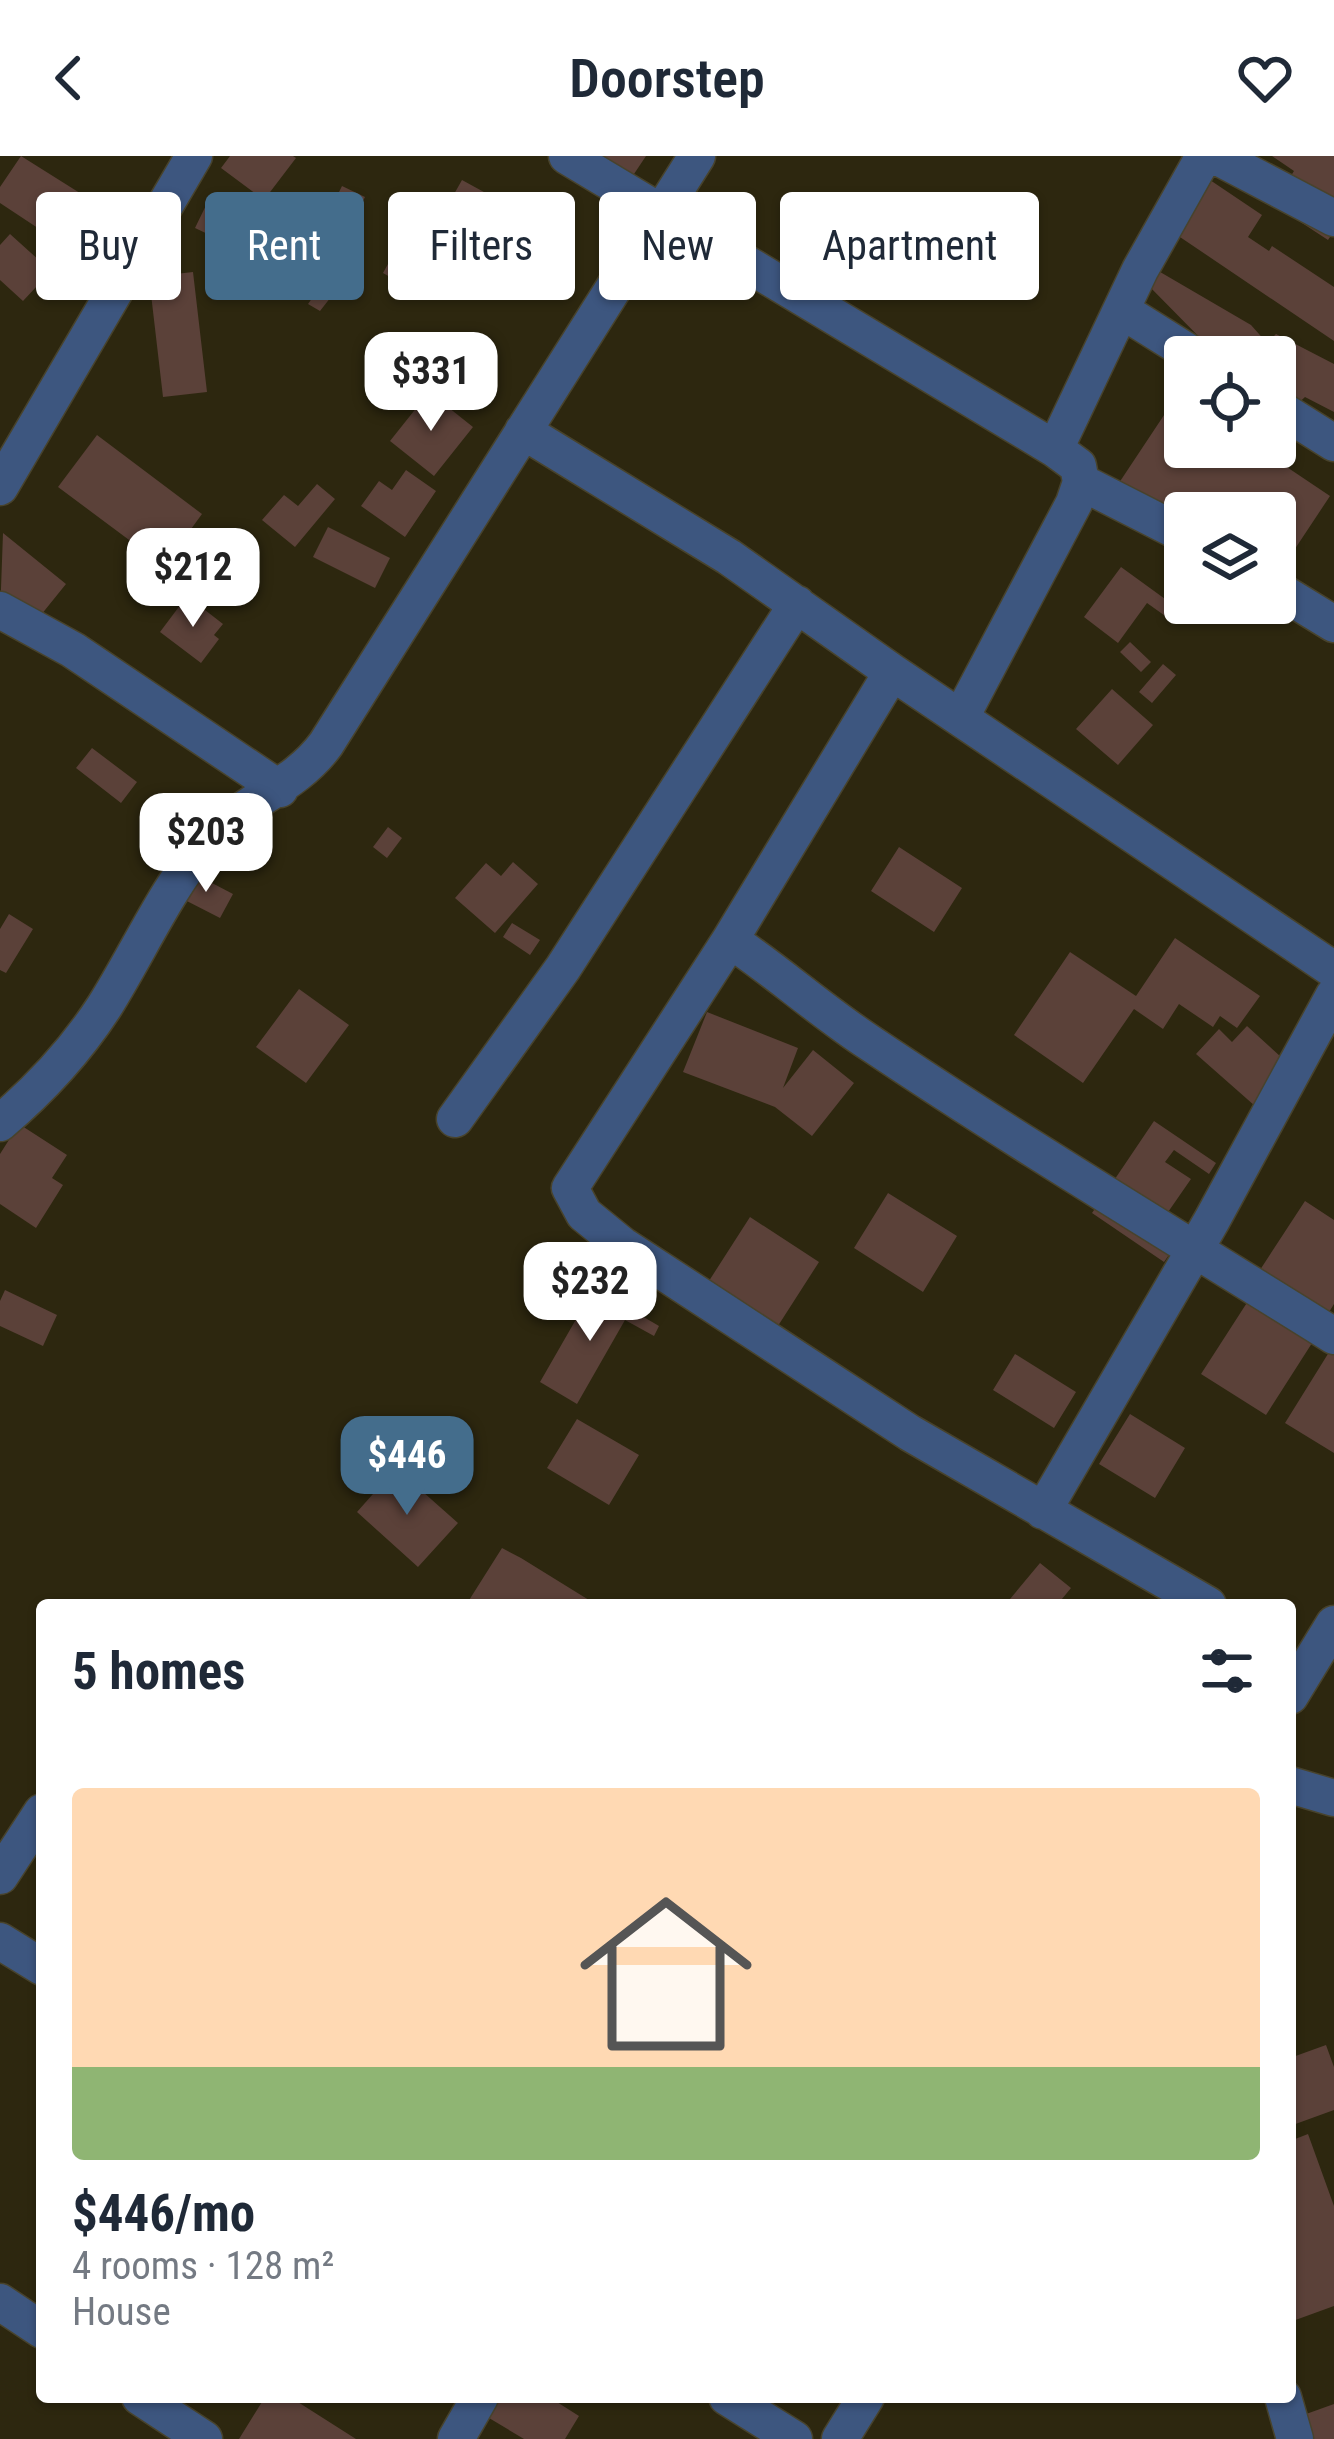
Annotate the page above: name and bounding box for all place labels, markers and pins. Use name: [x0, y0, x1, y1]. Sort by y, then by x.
pin: $331: [360, 332, 502, 434]
pin: $212: [122, 528, 264, 630]
pin: $203: [135, 793, 277, 895]
pin: $232: [519, 1242, 661, 1344]
pin: $446: [336, 1416, 478, 1518]

